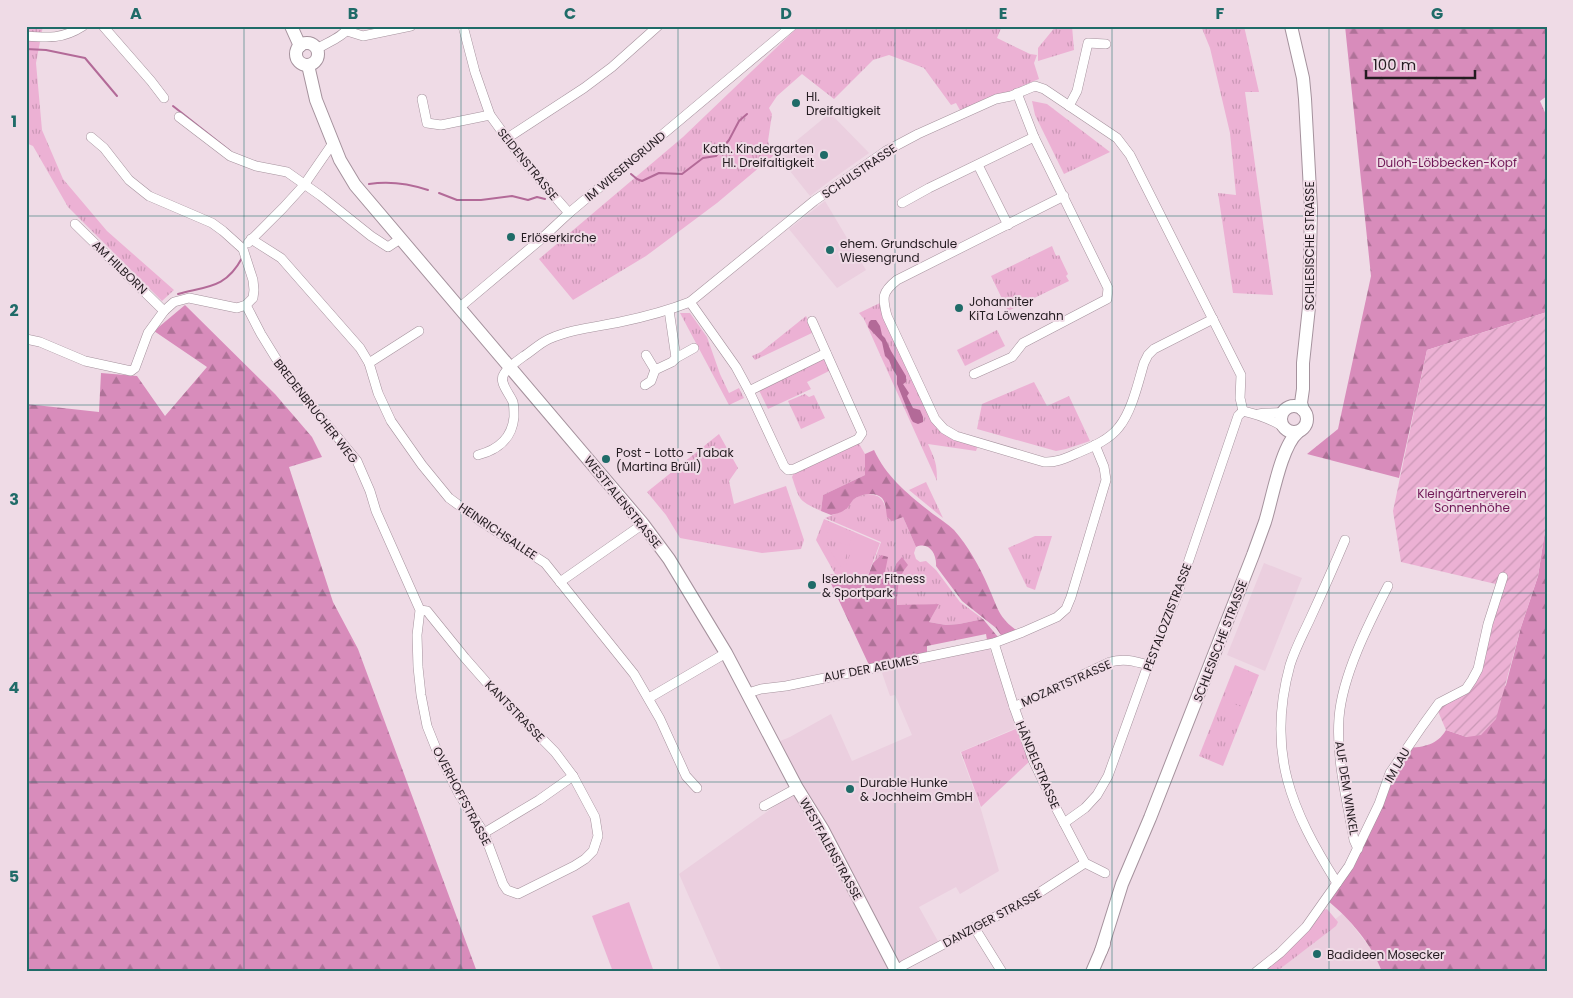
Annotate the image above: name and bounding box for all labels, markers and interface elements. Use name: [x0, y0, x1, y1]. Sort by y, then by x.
text: A: [130, 2, 142, 25]
text: B: [348, 2, 358, 25]
text: C: [564, 2, 576, 25]
text: D: [780, 2, 792, 25]
text: E: [999, 2, 1007, 25]
text: F: [1216, 2, 1225, 25]
text: G: [1431, 2, 1443, 25]
scale bar: [1366, 48, 1474, 80]
text: 100 m: [1373, 54, 1416, 75]
place label: Hl. Dreifaltigkeit: [806, 88, 881, 119]
marker: Hl. Dreifaltigkeit: [790, 97, 802, 109]
text: 1: [11, 110, 17, 133]
street label: SEIDENSTRASSE: [494, 124, 562, 204]
street label: IM WIESENGRUND: [581, 127, 669, 205]
place label: Kath. Kindergarten Hl. Dreifaltigkeit: [703, 140, 814, 171]
street label: SCHULSTRASSE: [818, 140, 900, 202]
marker: Kath. Kindergarten Hl. Dreifaltigkeit: [818, 149, 830, 161]
park label: Duloh-Löbbecken-Kopf: [1377, 154, 1517, 171]
street label: SCHLESISCHE STRASSE: [1301, 181, 1318, 311]
place label: Erlöserkirche: [521, 229, 596, 246]
marker: Erlöserkirche: [505, 231, 517, 243]
place label: ehem. Grundschule Wiesengrund: [840, 235, 957, 266]
street label: AM HILBORN: [89, 236, 151, 298]
marker: ehem. Grundschule Wiesengrund: [824, 244, 836, 256]
place label: Johanniter KiTa Löwenzahn: [969, 293, 1064, 324]
text: 2: [9, 299, 19, 322]
marker: Johanniter KiTa Löwenzahn: [953, 302, 965, 314]
street label: BREDENBRUCHER WEG: [270, 355, 362, 467]
place label: Post - Lotto - Tabak (Martina Brüll): [616, 444, 734, 475]
street label: WESTFALENSTRASSE: [580, 452, 666, 552]
marker: Post - Lotto - Tabak (Martina Brüll): [600, 453, 612, 465]
park label: Kleingärtnerverein Sonnenhöhe: [1417, 485, 1527, 516]
text: 3: [9, 488, 19, 511]
street label: HEINRICHSALLEE: [455, 498, 541, 564]
street label: PESTALOZZISTRASSE: [1139, 561, 1195, 673]
place label: Iserlohner Fitness & Sportpark: [822, 570, 925, 601]
street label: SCHLESISCHE STRASSE: [1189, 578, 1251, 704]
marker: Iserlohner Fitness & Sportpark: [806, 579, 818, 591]
street label: AUF DER AEUMES: [822, 650, 920, 686]
street label: MOZARTSTRASSE: [1018, 655, 1114, 711]
text: 4: [9, 676, 20, 699]
street label: KANTSTRASSE: [481, 677, 549, 745]
street label: HÄNDELSTRASSE: [1012, 718, 1064, 812]
street label: AUF DEM WINKEL: [1331, 740, 1363, 836]
street label: OVERHOFFSTRASSE: [429, 743, 495, 849]
street label: IM LAU: [1380, 744, 1414, 786]
place label: Durable Hunke & Jochheim GmbH: [860, 774, 973, 805]
marker: Durable Hunke & Jochheim GmbH: [844, 783, 856, 795]
street label: WESTFALENSTRASSE: [796, 795, 866, 903]
text: 5: [9, 865, 19, 888]
street label: DANZIGER STRASSE: [940, 885, 1044, 951]
place label: Badideen Mosecker: [1327, 946, 1445, 963]
marker: Badideen Mosecker: [1311, 948, 1323, 960]

